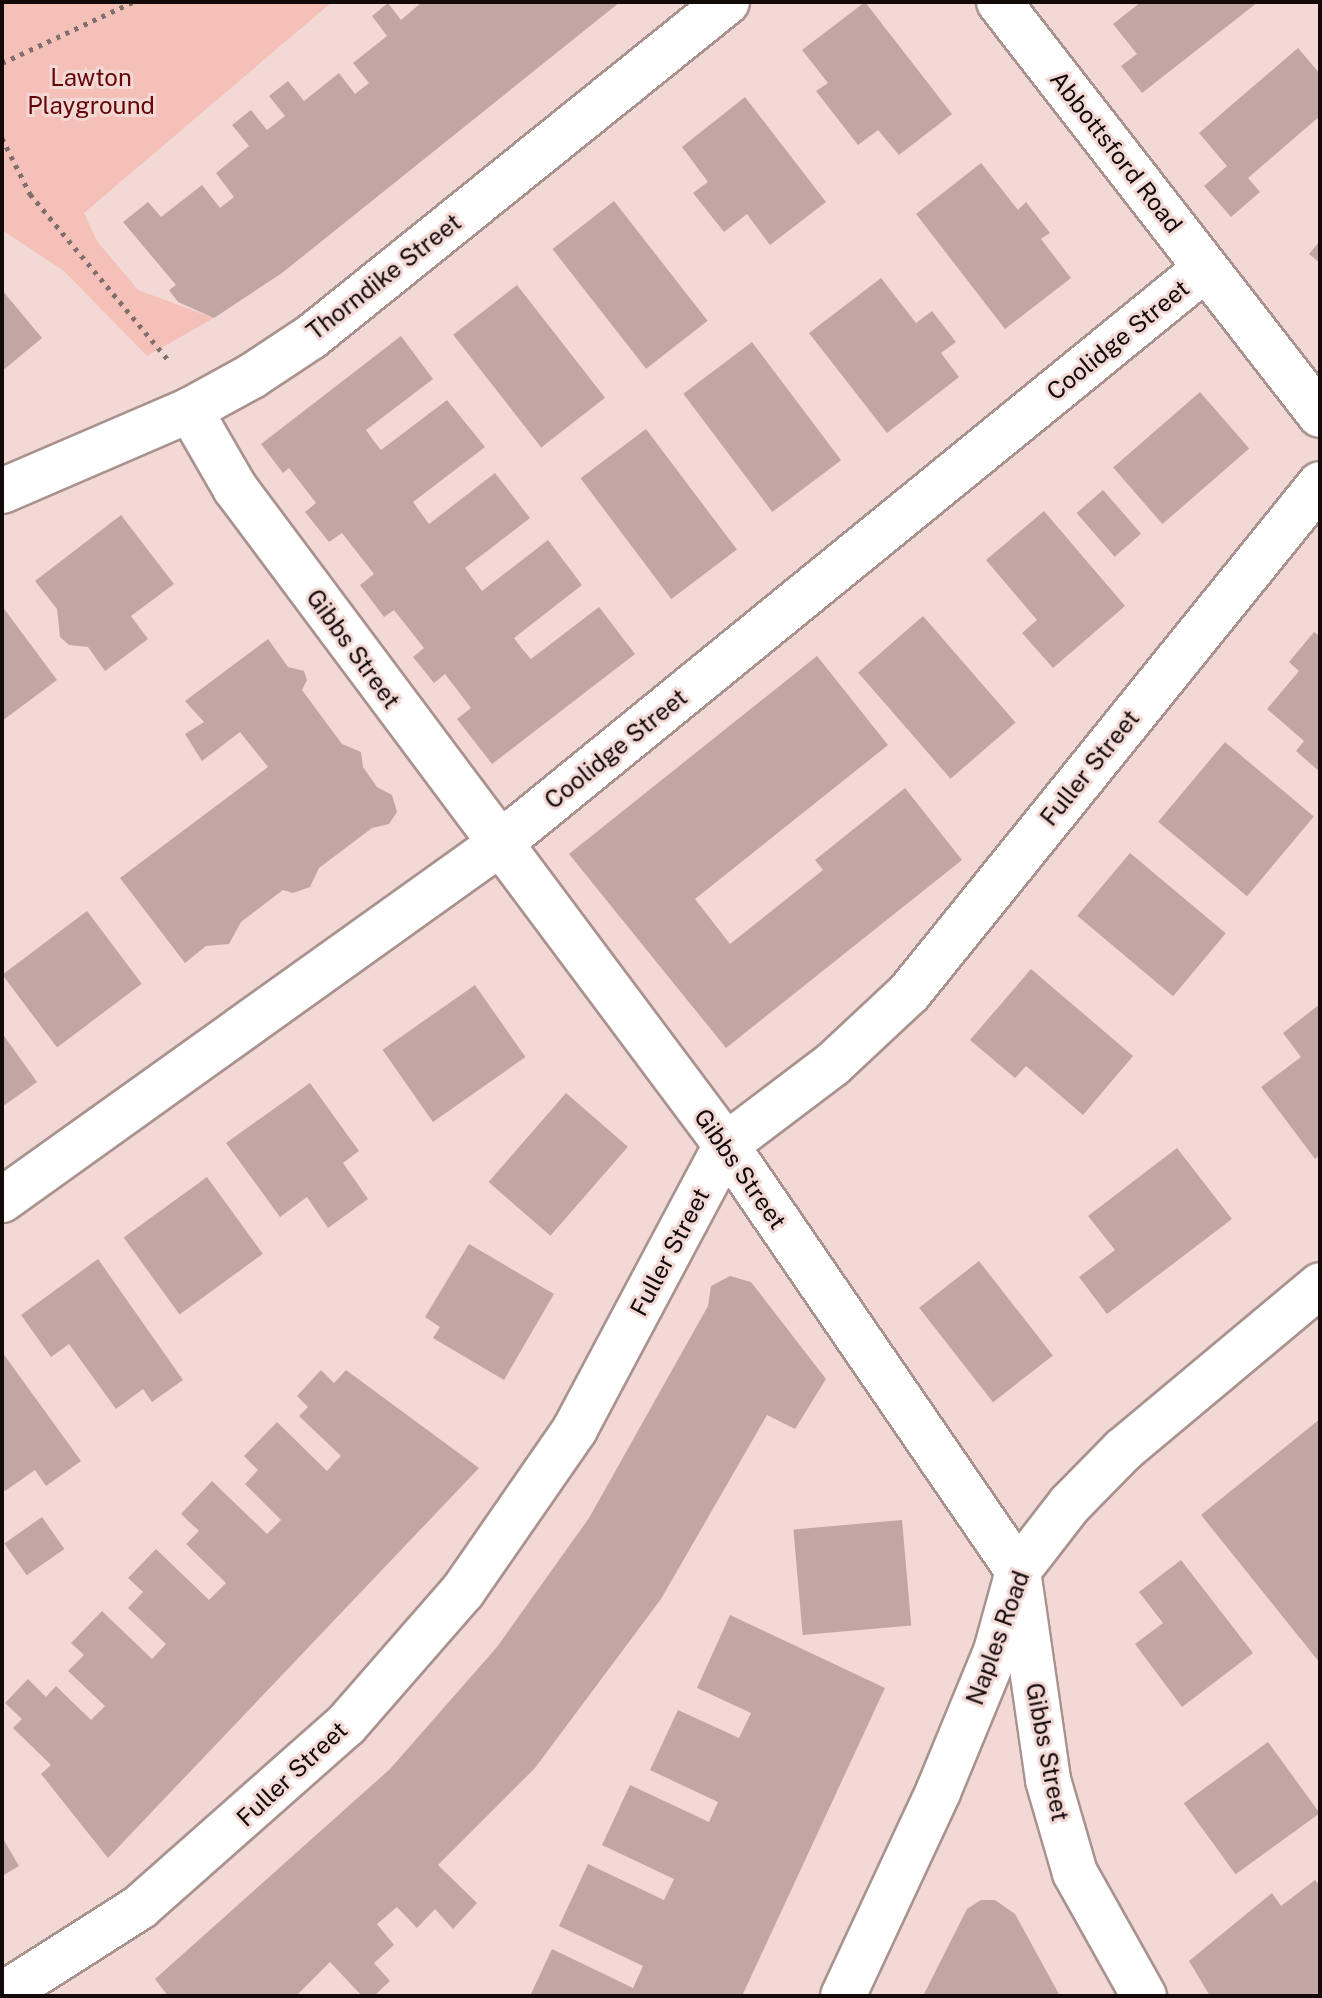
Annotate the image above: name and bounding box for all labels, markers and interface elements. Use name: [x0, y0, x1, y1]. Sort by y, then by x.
park label: Lawton Playground: [27, 64, 155, 120]
street label: Abbottsford Road: [1044, 65, 1188, 239]
street label: Thorndike Street: [301, 208, 467, 346]
street label: Coolidge Street: [1041, 274, 1195, 406]
street label: Gibbs Street: [300, 584, 406, 714]
street label: Coolidge Street: [539, 683, 693, 815]
street label: Fuller Street: [1035, 704, 1145, 832]
street label: Gibbs Street: [688, 1103, 792, 1235]
street label: Fuller Street: [624, 1183, 716, 1321]
street label: Naples Road: [960, 1567, 1036, 1709]
street label: Gibbs Street: [1019, 1680, 1075, 1824]
street label: Fuller Street: [231, 1716, 353, 1832]

